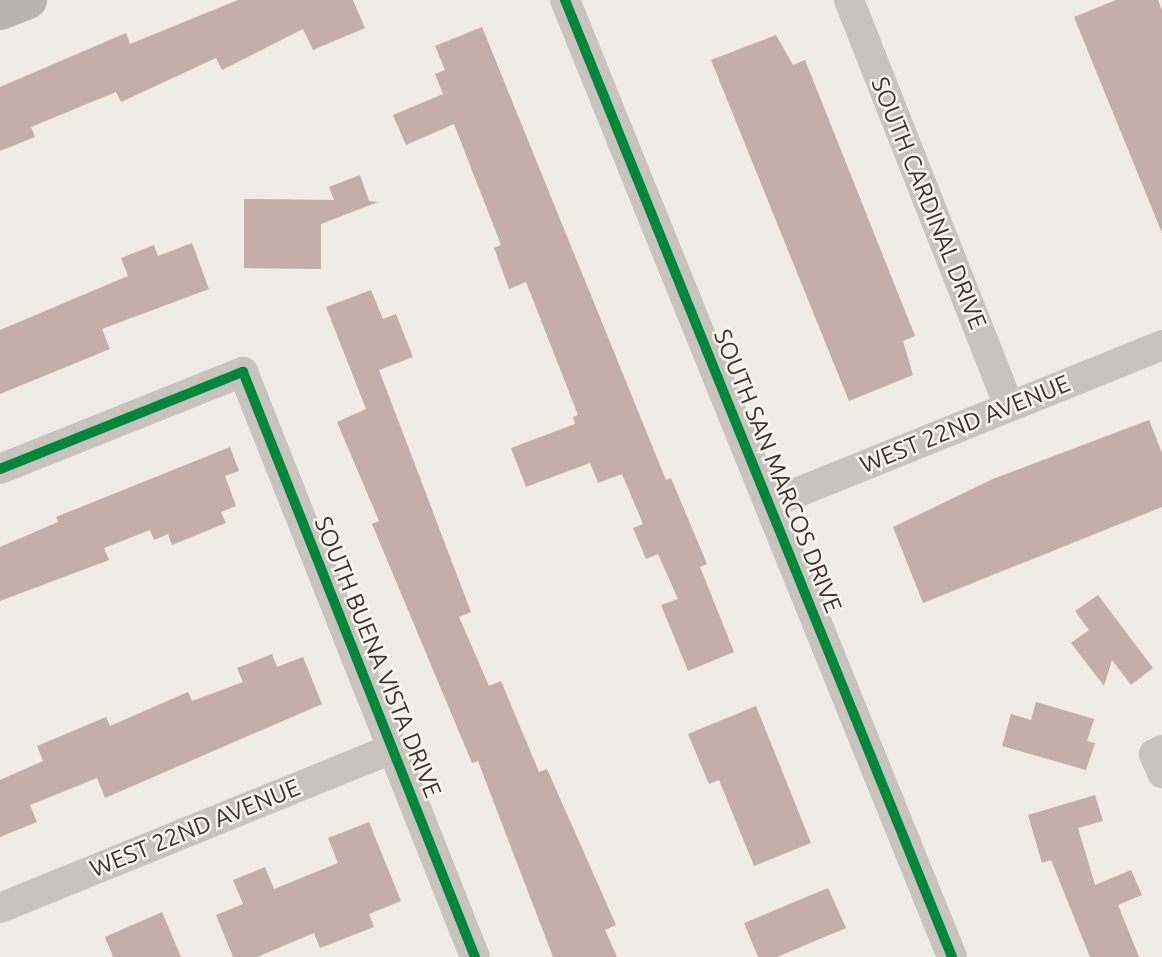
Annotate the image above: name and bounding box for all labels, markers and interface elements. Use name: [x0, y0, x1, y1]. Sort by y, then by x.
street label: SOUTH CARDINAL DRIVE: [865, 73, 993, 333]
street label: SOUTH SAN MARCOS DRIVE: [708, 325, 848, 617]
street label: WEST 22ND AVENUE: [856, 369, 1074, 479]
street label: SOUTH BUENA VISTA DRIVE: [308, 512, 448, 802]
street label: WEST 22ND AVENUE: [86, 773, 304, 883]

